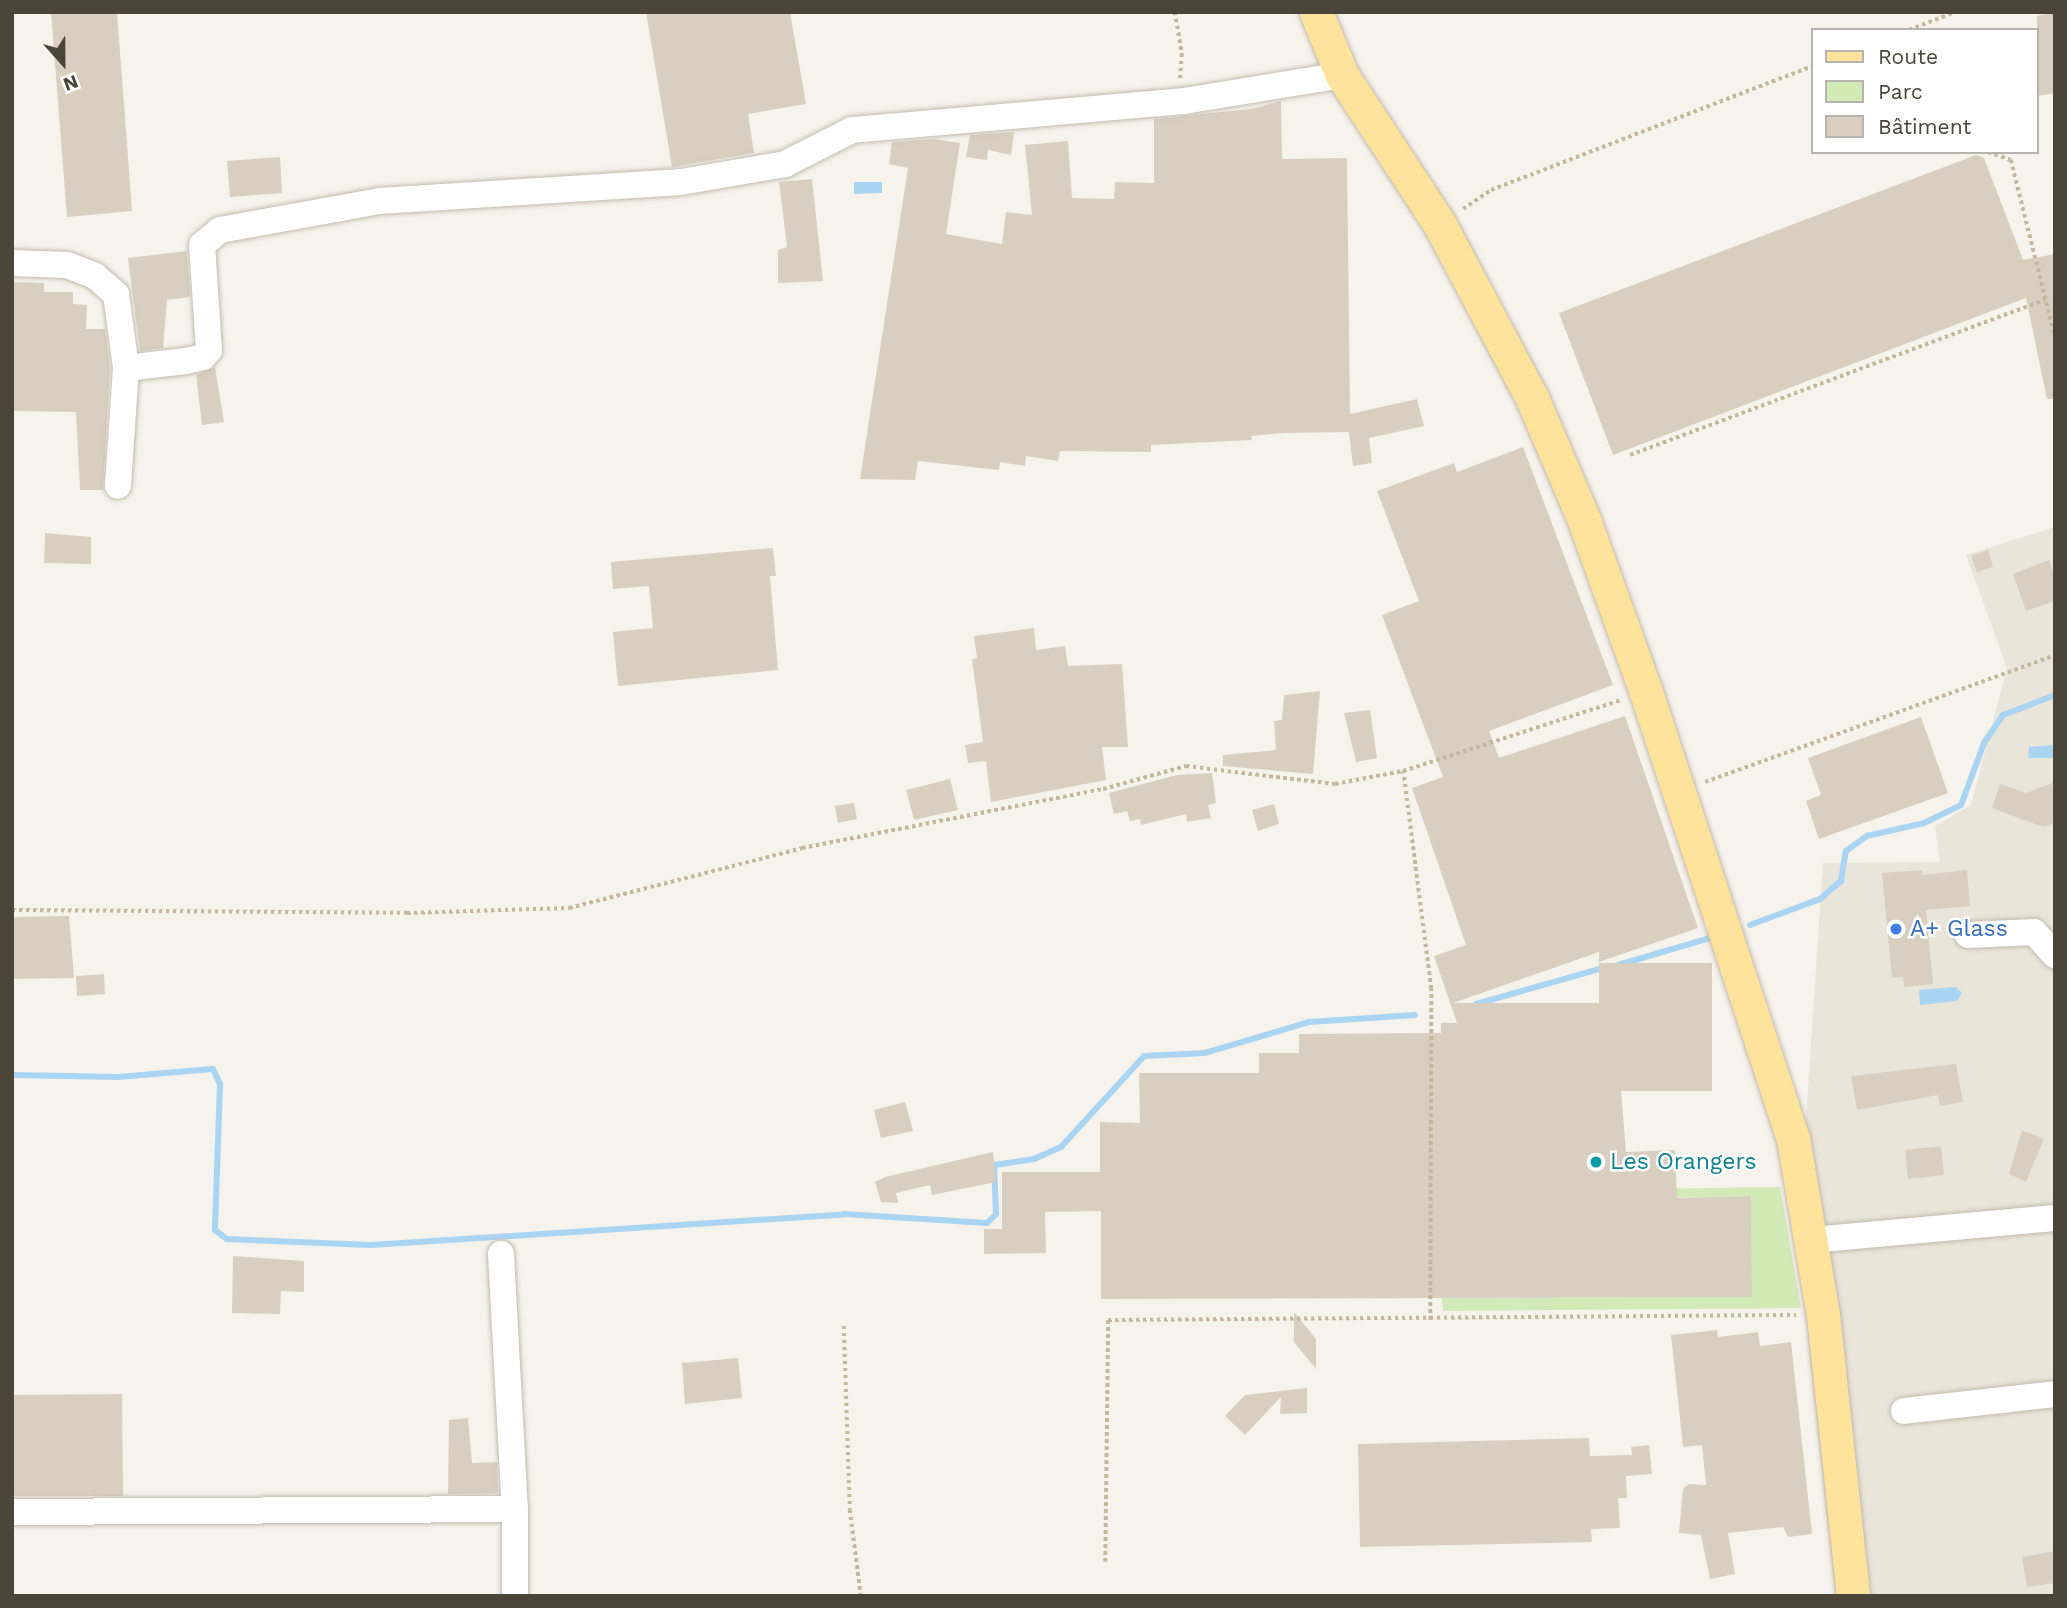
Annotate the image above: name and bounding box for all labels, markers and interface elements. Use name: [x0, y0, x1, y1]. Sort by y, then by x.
north arrow: [28, 28, 98, 98]
legend: [1812, 28, 2039, 154]
text: Route: [1878, 44, 1938, 69]
text: N: [60, 70, 81, 96]
text: Parc: [1878, 79, 1923, 104]
text: Bâtiment: [1878, 114, 1971, 139]
place label: A+ Glass: [1910, 915, 2008, 943]
marker: A+ Glass: [1888, 921, 1904, 937]
place label: Les Orangers: [1610, 1148, 1757, 1176]
marker: Les Orangers: [1588, 1154, 1604, 1170]

